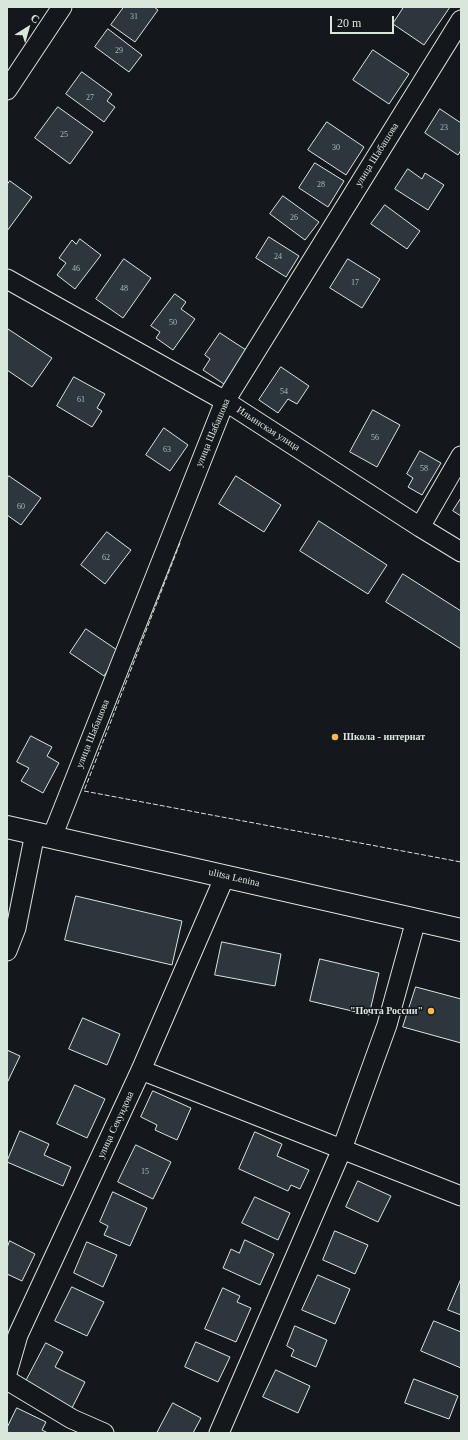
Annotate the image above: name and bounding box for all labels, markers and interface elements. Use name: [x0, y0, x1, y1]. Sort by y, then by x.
north arrow: [8, 8, 48, 48]
scale bar: [332, 8, 396, 34]
text: С: [28, 11, 42, 26]
house number: 31: [130, 12, 138, 22]
text: 20 m: [337, 16, 361, 30]
house number: 29: [115, 46, 123, 56]
house number: 27: [86, 93, 94, 103]
street label: улица Шабашова: [353, 121, 401, 189]
house number: 23: [440, 123, 448, 133]
house number: 25: [60, 130, 68, 140]
house number: 30: [332, 143, 340, 153]
house number: 28: [317, 180, 325, 190]
house number: 26: [290, 213, 298, 223]
house number: 24: [274, 252, 282, 262]
house number: 46: [72, 264, 80, 274]
house number: 17: [351, 278, 359, 288]
house number: 48: [120, 284, 128, 294]
house number: 50: [169, 318, 177, 328]
house number: 54: [280, 387, 288, 397]
house number: 61: [77, 395, 85, 405]
street label: улица Шабашова: [193, 397, 233, 469]
street label: Ильинская улица: [234, 404, 302, 454]
house number: 56: [371, 433, 379, 443]
house number: 63: [163, 445, 171, 455]
house number: 58: [420, 464, 428, 474]
house number: 60: [17, 502, 25, 512]
house number: 62: [102, 553, 110, 563]
street label: улица Шабашова: [74, 698, 112, 770]
place label: Школа - интернат: [343, 731, 425, 743]
marker: Школа - интернат: [330, 732, 340, 742]
street label: ulitsa Lenina: [207, 866, 261, 890]
place label: "Почта России": [350, 1005, 423, 1017]
marker: "Почта России": [426, 1006, 436, 1016]
street label: улица Секундова: [95, 1090, 137, 1160]
house number: 15: [141, 1167, 149, 1177]

